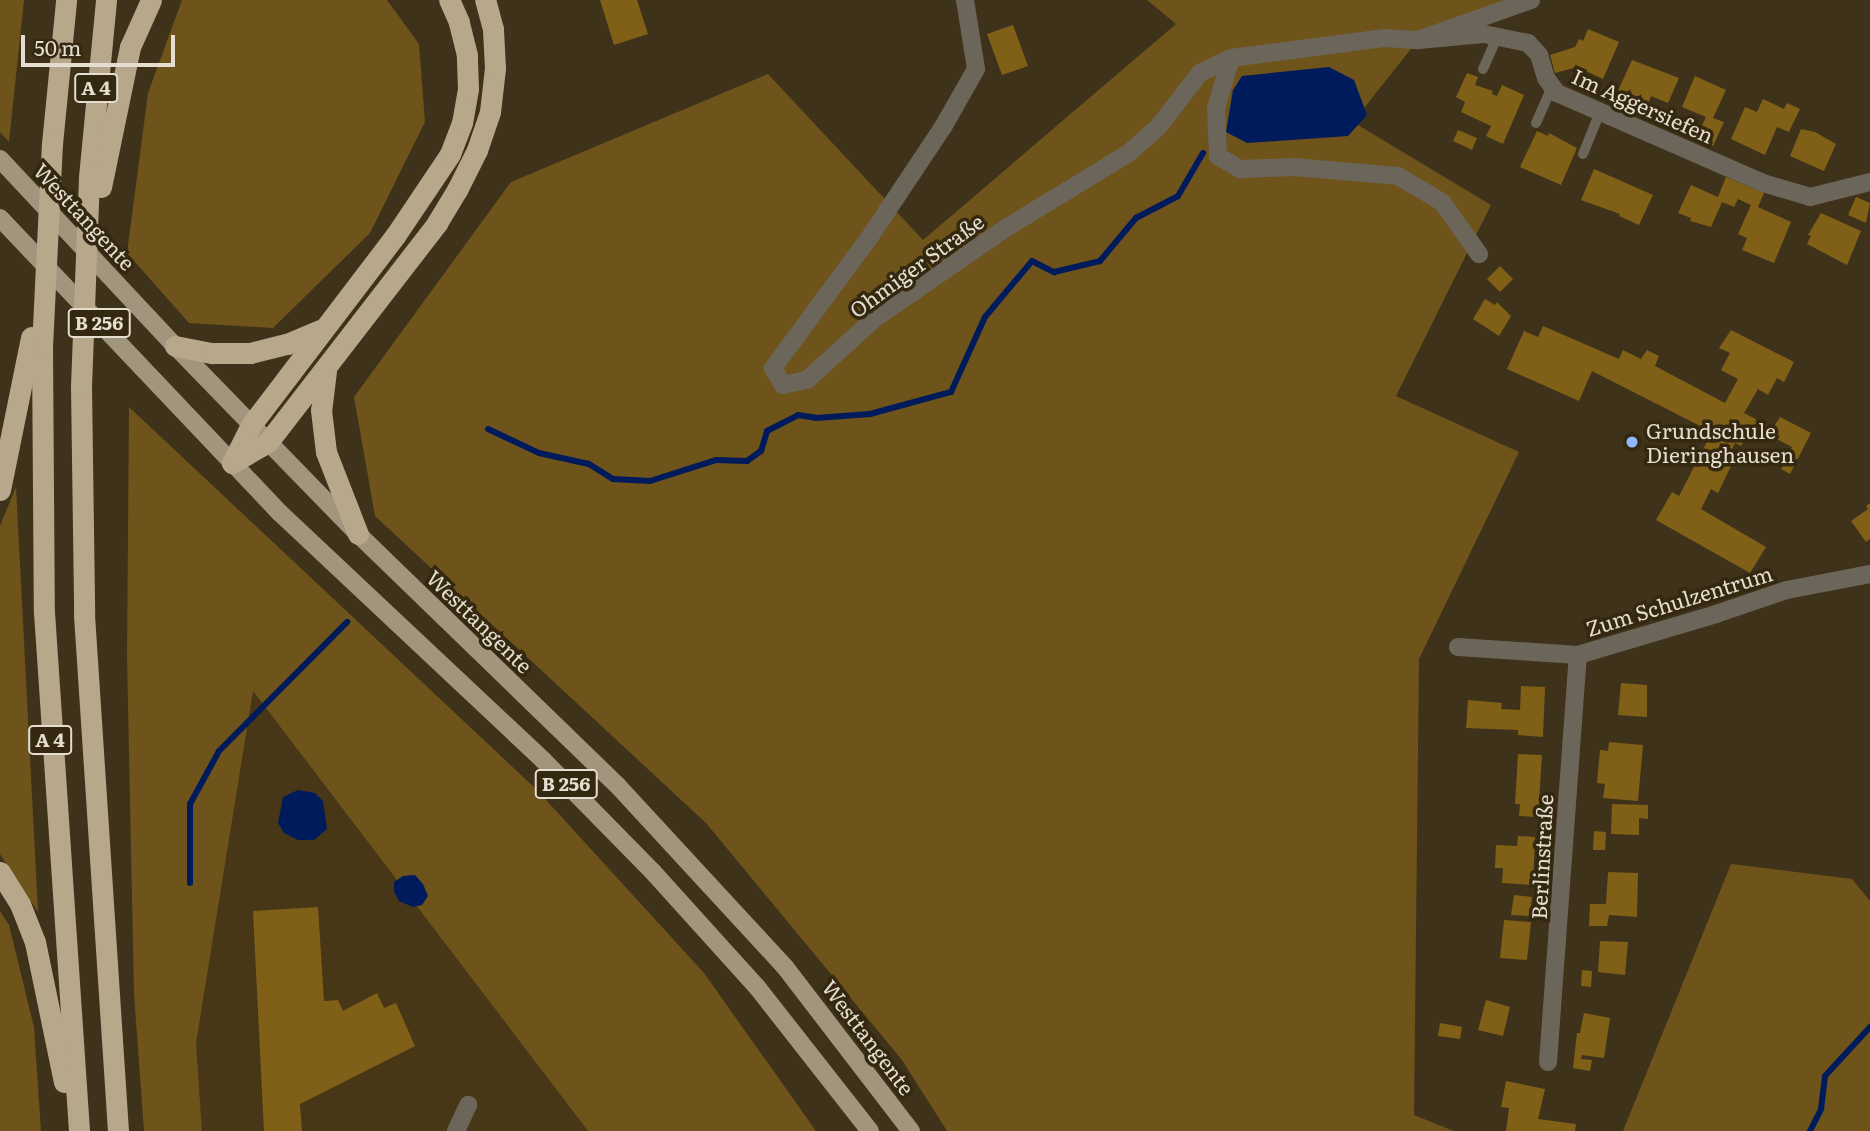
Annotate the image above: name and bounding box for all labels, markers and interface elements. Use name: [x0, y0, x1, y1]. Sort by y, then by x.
scale bar: [24, 21, 178, 65]
text: 50 m: [34, 31, 81, 62]
street label: Im Aggersiefen: [1568, 63, 1718, 147]
road number: A 4: [73, 72, 119, 104]
street label: Westtangente: [29, 157, 141, 275]
street label: Ohmiger Straße: [844, 208, 988, 322]
road number: B 256: [68, 308, 130, 338]
place label: Grundschule Dieringhausen: [1646, 417, 1794, 467]
marker: Grundschule Dieringhausen: [1624, 434, 1640, 450]
street label: Zum Schulzentrum: [1583, 560, 1775, 640]
street label: Westtangente: [422, 564, 538, 678]
road number: A 4: [27, 724, 73, 755]
road number: B 256: [534, 768, 598, 800]
street label: Berlinstraße: [1525, 794, 1557, 920]
street label: Westtangente: [818, 975, 920, 1099]

